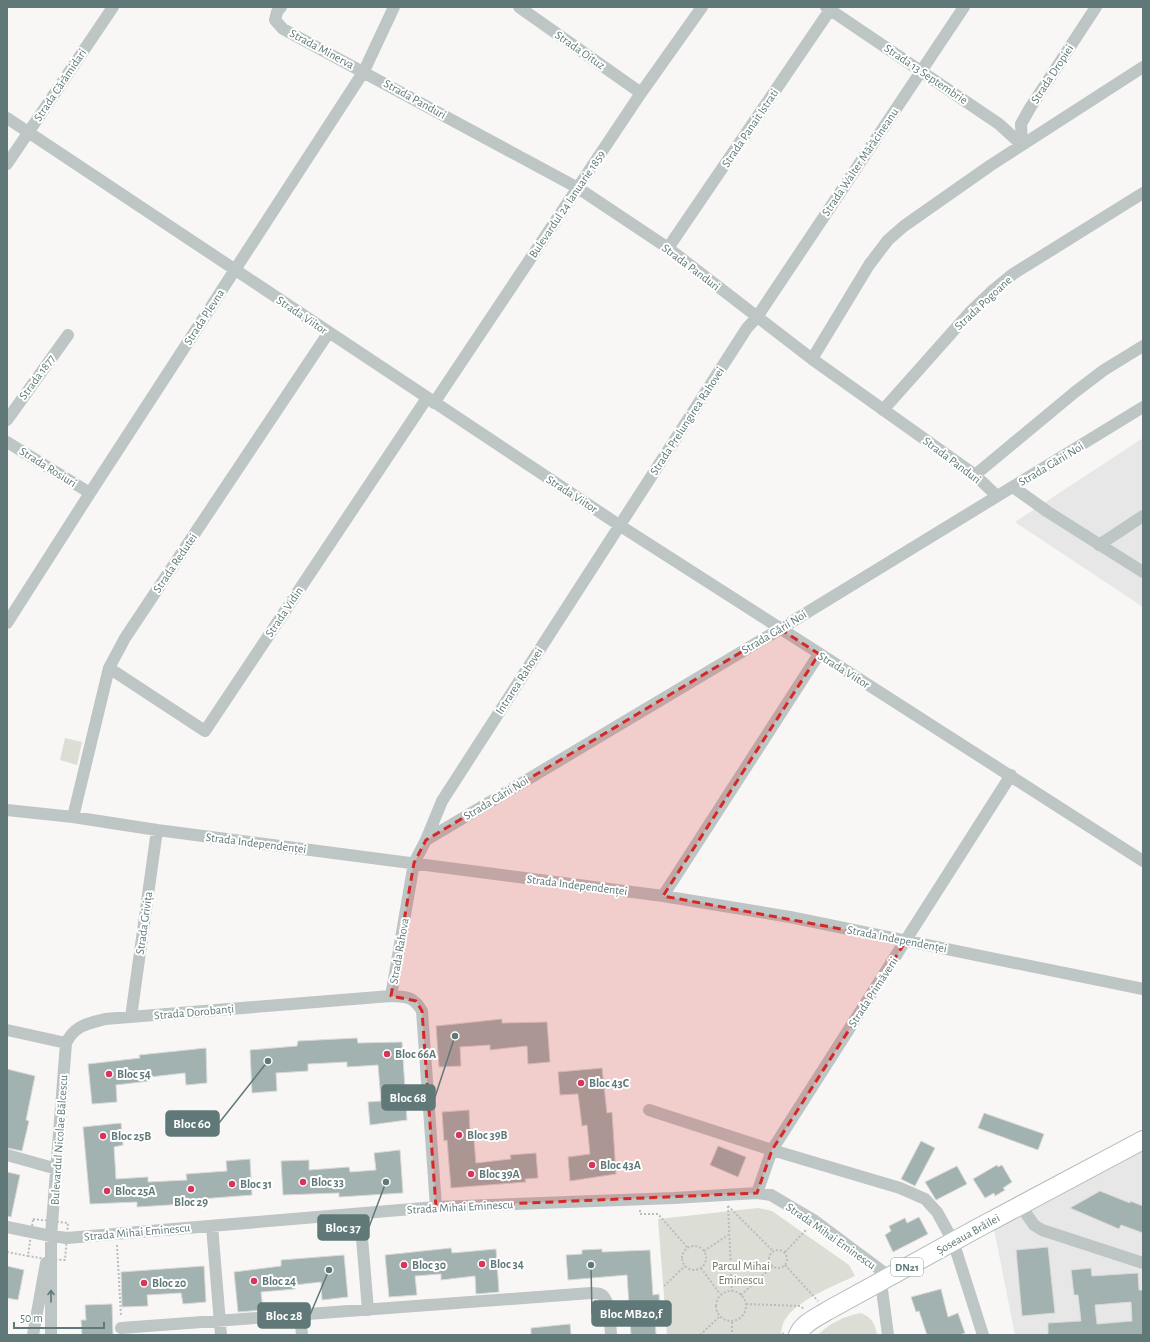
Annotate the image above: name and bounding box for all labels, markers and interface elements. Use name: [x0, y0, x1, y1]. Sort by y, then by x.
street label: Strada Minerva: [288, 27, 357, 71]
street label: Strada Oituz: [553, 28, 607, 72]
street label: Strada 13 Septembrie: [882, 42, 970, 106]
street label: Strada Dropiei: [1029, 42, 1075, 106]
street label: Strada Cărămidari: [31, 47, 89, 123]
street label: Strada Panduri: [382, 77, 448, 121]
street label: Strada Panait Istrati: [719, 87, 781, 169]
street label: Strada Walter Mărăcineanu: [819, 106, 901, 218]
street label: Bulevardul 24 Ianuarie 1859: [527, 148, 608, 260]
street label: Strada Panduri: [660, 241, 722, 293]
street label: Strada Pogoane: [952, 274, 1014, 332]
street label: Strada Plevna: [182, 286, 227, 347]
street label: Strada Viitor: [274, 294, 330, 336]
street label: Strada 1877: [17, 352, 57, 402]
street label: Strada Prelungirea Rahovei: [648, 365, 726, 477]
street label: Strada Panduri: [921, 434, 983, 486]
street label: Strada Gării Noi: [1016, 440, 1086, 488]
street label: Strada Rosiuri: [17, 445, 79, 489]
street label: Strada Viitor: [544, 473, 600, 515]
street label: Strada Redutei: [151, 531, 199, 595]
street label: Strada Vidin: [263, 585, 305, 639]
street label: Strada Gării Noi: [739, 608, 809, 656]
street label: Intrarea Rahovei: [493, 646, 545, 716]
street label: Strada Viitor: [816, 649, 872, 691]
street label: Strada Gării Noi: [461, 774, 531, 822]
street label: Strada Independenței: [205, 831, 307, 857]
street label: Strada Independenței: [526, 873, 628, 899]
street label: Strada Grivița: [134, 890, 156, 956]
street label: Strada Rahova: [387, 917, 411, 985]
street label: Strada Independenței: [846, 923, 948, 957]
street label: Strada Primăverii: [846, 955, 900, 1029]
street label: Strada Dorobanți: [153, 1003, 235, 1023]
place label: Bloc 66A: [395, 1048, 437, 1060]
marker: Bloc 66A: [382, 1049, 392, 1059]
place label: Bloc 54: [117, 1068, 151, 1080]
marker: Bloc 54: [104, 1069, 114, 1079]
street label: Bulevardul Nicolae Bălcescu: [48, 1075, 70, 1205]
place label: Bloc 43C: [589, 1077, 630, 1089]
marker: Bloc 43C: [576, 1078, 586, 1088]
callout: Bloc 68: [382, 1085, 435, 1110]
text: Bloc 68: [389, 1092, 427, 1105]
callout: Bloc 60: [166, 1111, 219, 1136]
text: Bloc 60: [173, 1118, 211, 1131]
place label: Bloc 39B: [467, 1129, 507, 1141]
place label: Bloc 25B: [111, 1130, 151, 1142]
marker: Bloc 39B: [454, 1130, 464, 1140]
marker: Bloc 25B: [98, 1131, 108, 1141]
place label: Bloc 43A: [600, 1159, 642, 1171]
marker: Bloc 43A: [587, 1160, 597, 1170]
place label: Bloc 39A: [479, 1168, 520, 1180]
marker: Bloc 39A: [466, 1169, 476, 1179]
place label: Bloc 33: [311, 1176, 344, 1188]
marker: Bloc 33: [298, 1177, 308, 1187]
place label: Bloc 31: [240, 1178, 272, 1190]
marker: Bloc 31: [227, 1179, 237, 1189]
marker: Bloc 29: [186, 1184, 196, 1194]
place label: Bloc 25A: [115, 1185, 156, 1197]
marker: Bloc 25A: [102, 1186, 112, 1196]
place label: Bloc 29: [174, 1196, 208, 1208]
street label: Strada Mihai Eminescu: [406, 1198, 514, 1216]
street label: Strada Mihai Eminescu: [784, 1201, 878, 1271]
street label: Șoseaua Brăilei: [934, 1212, 1003, 1258]
callout: Bloc 37: [318, 1215, 369, 1240]
street label: Strada Mihai Eminescu: [83, 1221, 191, 1243]
text: Bloc 37: [325, 1222, 361, 1235]
place label: Bloc 34: [490, 1258, 524, 1270]
road number: DN21: [891, 1258, 923, 1276]
place label: Bloc 30: [412, 1259, 446, 1271]
marker: Bloc 34: [477, 1259, 487, 1269]
marker: Bloc 30: [399, 1260, 409, 1270]
park label: Parcul Mihai Eminescu: [712, 1260, 770, 1286]
place label: Bloc 24: [262, 1275, 296, 1287]
marker: Bloc 24: [249, 1276, 259, 1286]
place label: Bloc 20: [152, 1277, 186, 1289]
marker: Bloc 20: [139, 1278, 149, 1288]
one-way arrow: [47, 1290, 55, 1303]
callout: Bloc MB20,f: [592, 1301, 671, 1326]
callout: Bloc 28: [258, 1303, 310, 1328]
scale bar: [14, 1304, 104, 1330]
text: Bloc MB20,f: [600, 1308, 664, 1321]
text: Bloc 28: [266, 1310, 302, 1323]
text: 50 m: [20, 1312, 43, 1324]

